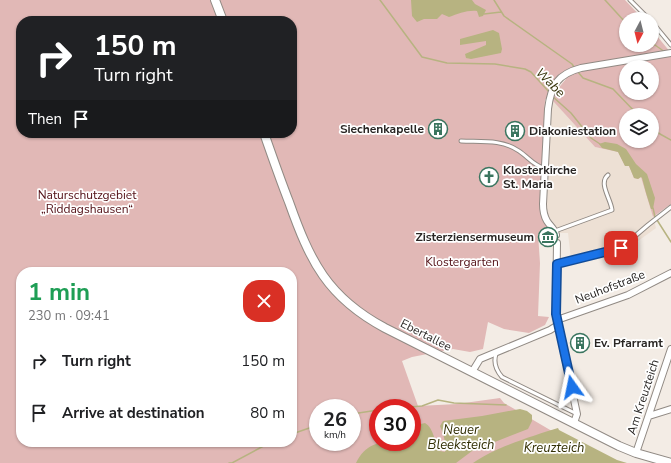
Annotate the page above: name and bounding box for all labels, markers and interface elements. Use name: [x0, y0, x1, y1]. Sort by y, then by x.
north arrow: [619, 12, 659, 52]
map controls: [619, 12, 659, 148]
text: 150 m: [94, 27, 177, 65]
icon: right: [28, 32, 80, 84]
button: search: [619, 60, 659, 100]
text: Turn right: [94, 63, 173, 87]
water label: Wabe: [532, 64, 569, 101]
icon: arrive: [70, 108, 92, 130]
button: layers: [619, 108, 659, 148]
text: Then: [28, 109, 62, 129]
building icon: Siechenkapelle: [427, 118, 449, 140]
building icon: Diakoniestation: [504, 120, 526, 142]
place label: Siechenkapelle: [340, 121, 424, 137]
place label: Diakoniestation: [529, 123, 616, 139]
place label: Klosterkirche St. Maria: [503, 162, 577, 192]
church icon: Klosterkirche St. Maria: [478, 166, 500, 188]
park label: Naturschutzgebiet „Riddagshausen“: [38, 187, 137, 217]
museum icon: Zisterziensermuseum: [537, 226, 559, 248]
place label: Zisterziensermuseum: [415, 229, 534, 245]
pin: [604, 231, 638, 265]
icon: arrive: [610, 237, 632, 259]
park label: Klostergarten: [425, 254, 499, 270]
street label: Neuhofstraße: [573, 266, 647, 308]
text: 1 min: [28, 276, 90, 308]
button: close: [243, 280, 285, 322]
text: 230 m · 09:41: [28, 307, 110, 325]
street label: Ebertallee: [398, 315, 454, 355]
building icon: Ev. Pfarramt: [569, 332, 591, 354]
place label: Ev. Pfarramt: [594, 335, 663, 351]
icon: right: [28, 350, 50, 372]
text: Turn right: [62, 351, 131, 371]
text: 150 m: [241, 351, 285, 371]
street label: Am Kreuzteich: [623, 357, 663, 437]
position arrow: [551, 366, 593, 408]
speed limit sign: 30: [369, 399, 421, 451]
icon: arrive: [28, 402, 50, 424]
text: Arrive at destination: [62, 403, 205, 423]
text: 80 m: [250, 403, 285, 423]
text: 26: [323, 406, 347, 433]
water label: Neuer Bleeksteich: [428, 421, 494, 454]
text: km/h: [324, 428, 346, 442]
water label: Kreuzteich: [524, 439, 584, 457]

